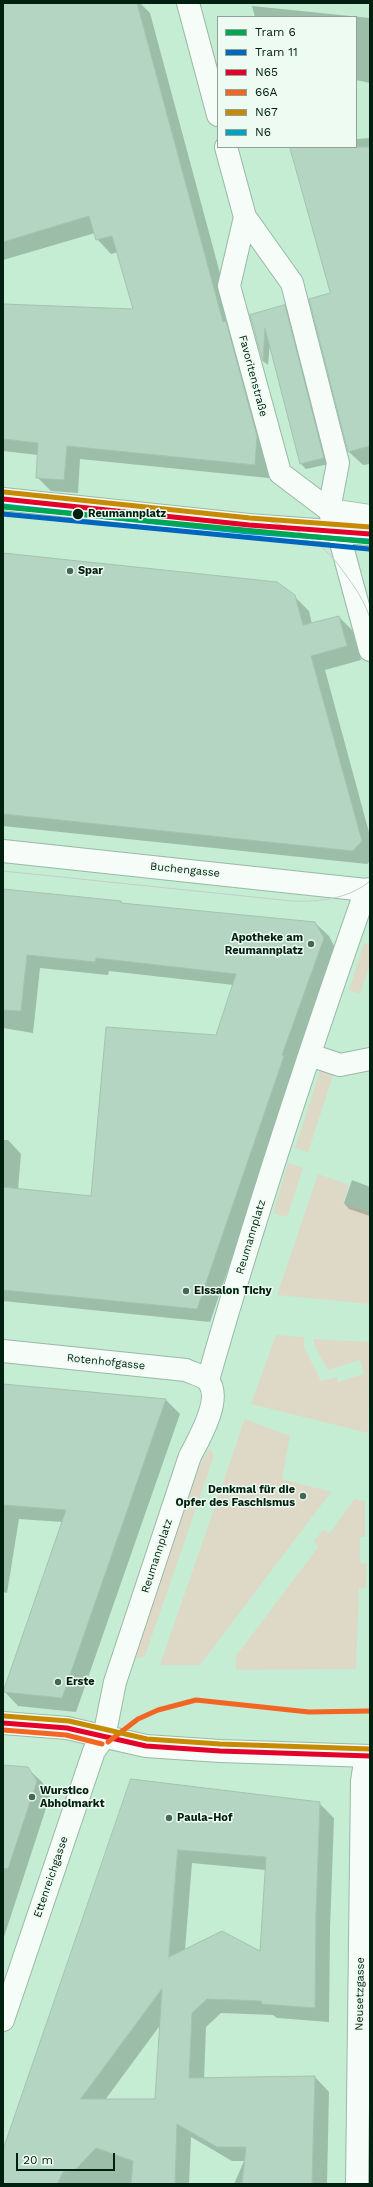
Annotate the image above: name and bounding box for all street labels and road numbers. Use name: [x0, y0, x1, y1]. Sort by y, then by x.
street label: Favoritenstraße: [236, 334, 270, 418]
street label: Buchengasse: [149, 860, 221, 880]
street label: Reumannplatz: [233, 1198, 269, 1276]
street label: Rotenhofgasse: [66, 1351, 146, 1373]
street label: Reumannplatz: [139, 1517, 175, 1595]
street label: Ettenreichgasse: [31, 1835, 71, 1919]
street label: Neusetzgasse: [353, 1957, 367, 2031]

